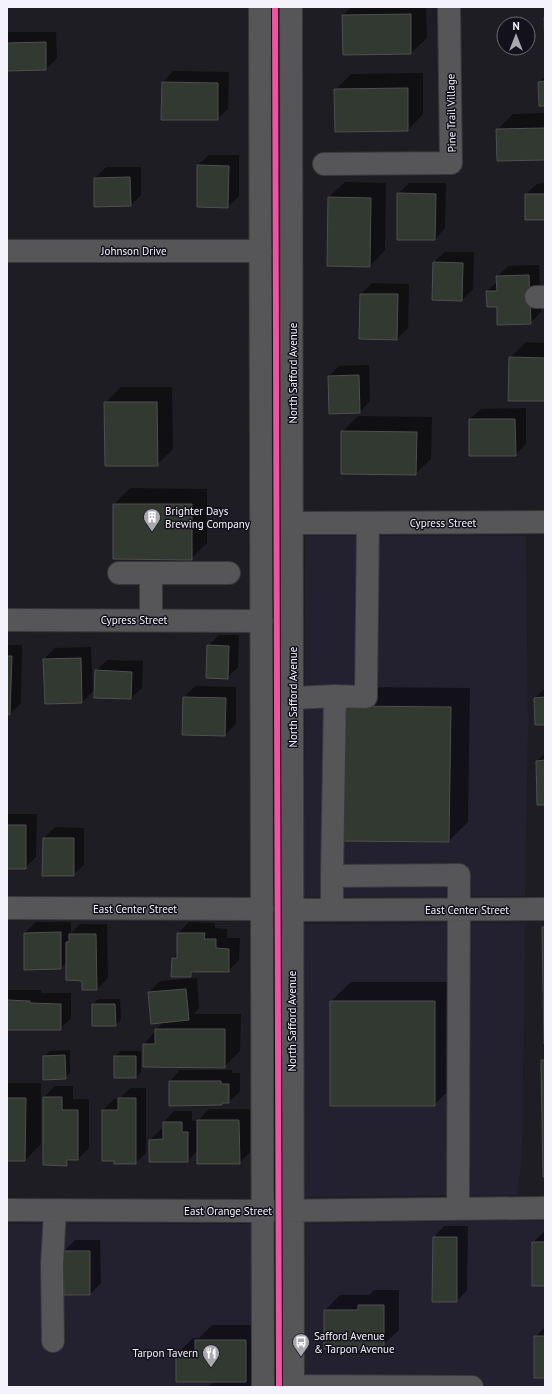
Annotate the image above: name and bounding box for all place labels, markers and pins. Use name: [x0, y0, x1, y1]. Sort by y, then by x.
place label: Brighter Days Brewing Company: [165, 504, 251, 531]
building icon: Brighter Days Brewing Company: [142, 507, 162, 532]
place label: Safford Avenue & Tarpon Avenue: [314, 1329, 395, 1356]
bus stop icon: Safford Avenue & Tarpon Avenue: [291, 1332, 311, 1357]
restaurant icon: Tarpon Tavern: [201, 1343, 221, 1368]
place label: Tarpon Tavern: [132, 1346, 198, 1360]

